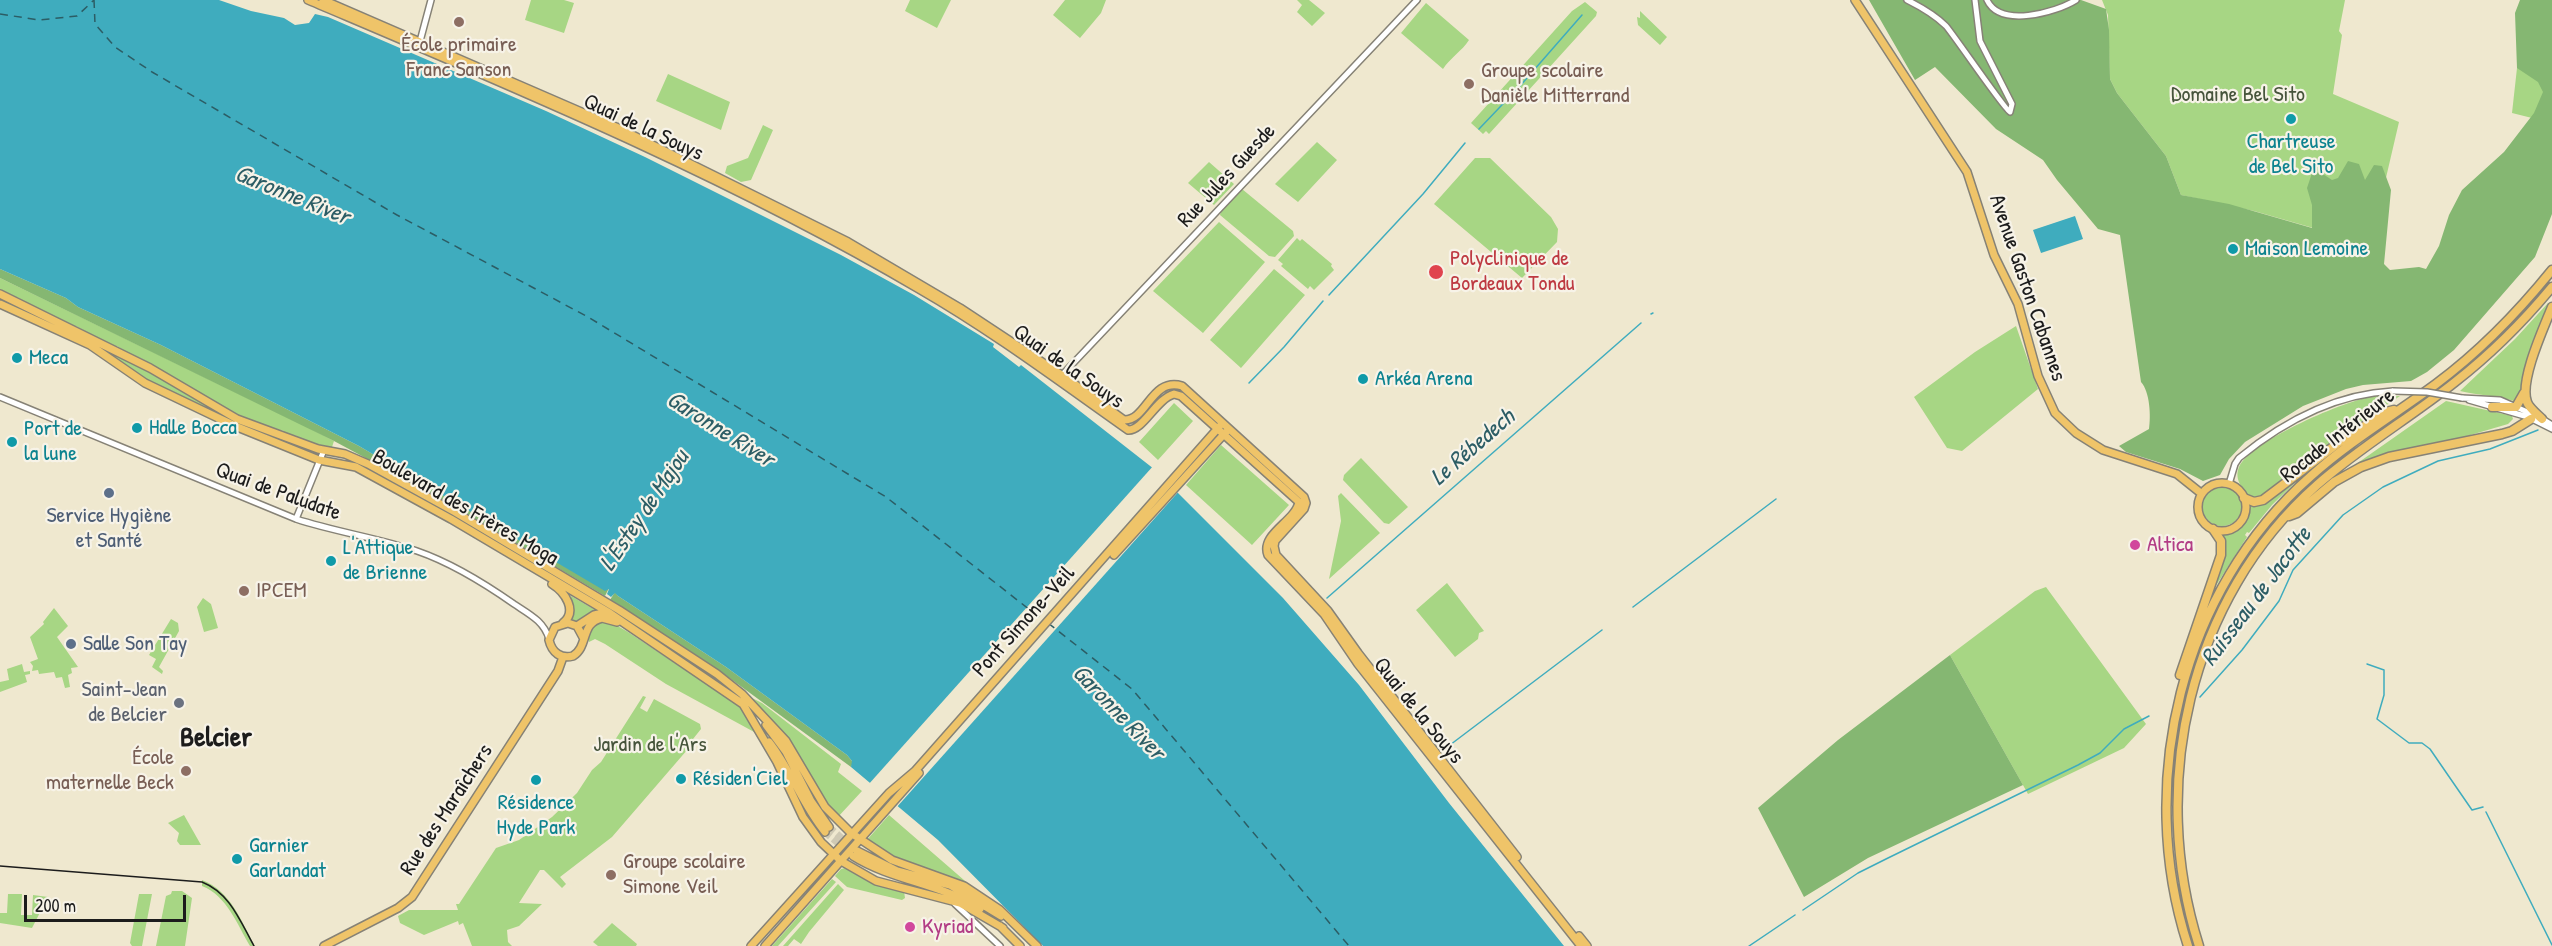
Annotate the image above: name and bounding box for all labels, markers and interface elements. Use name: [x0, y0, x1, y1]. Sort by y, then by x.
marker: École primaire Franc Sanson: [452, 15, 466, 29]
place label: École primaire Franc Sanson: [401, 32, 517, 84]
place label: Groupe scolaire Danièle Mitterrand: [1481, 58, 1629, 110]
marker: Groupe scolaire Danièle Mitterrand: [1462, 77, 1476, 91]
park label: Domaine Bel Sito: [2171, 82, 2305, 108]
street label: Quai de la Souys: [579, 89, 707, 167]
marker: Chartreuse de Bel Sito: [2284, 112, 2298, 126]
street label: Rue Jules Guesde: [1172, 119, 1282, 233]
place label: Chartreuse de Bel Sito: [2246, 129, 2336, 180]
water label: Garonne River: [230, 160, 354, 232]
street label: Avenue Gaston Cabannes: [1983, 191, 2071, 385]
place label: Maison Lemoine: [2245, 236, 2368, 262]
marker: Maison Lemoine: [2226, 242, 2240, 256]
place label: Polyclinique de Bordeaux Tondu: [1450, 246, 1575, 298]
marker: Polyclinique de Bordeaux Tondu: [1427, 263, 1445, 281]
street label: Quai de la Souys: [1007, 319, 1129, 415]
place label: Meca: [29, 345, 68, 371]
marker: Meca: [10, 351, 24, 365]
place label: Arkéa Arena: [1375, 366, 1472, 392]
marker: Arkéa Arena: [1356, 372, 1370, 386]
street label: Rocade Intérieure: [2275, 383, 2401, 489]
water label: Garonne River: [661, 386, 779, 474]
water label: Le Rébedech: [1425, 404, 1521, 492]
place label: Halle Bocca: [149, 415, 237, 441]
place label: Port de la lune: [24, 416, 82, 468]
marker: Halle Bocca: [130, 421, 144, 435]
marker: Port de la lune: [5, 435, 19, 449]
street label: Boulevard des Frères Moga: [367, 444, 563, 572]
water label: L'Estey de Majou: [594, 445, 696, 577]
street label: Quai de Paludate: [212, 457, 344, 527]
marker: Service Hygiène et Santé: [102, 486, 116, 500]
place label: Service Hygiène et Santé: [46, 503, 172, 554]
water label: Ruisseau de Jacotte: [2195, 522, 2319, 672]
place label: Altica: [2147, 532, 2193, 558]
place label: L'Attique de Brienne: [343, 535, 427, 586]
marker: Altica: [2128, 538, 2142, 552]
marker: L'Attique de Brienne: [324, 554, 338, 568]
street label: Pont Simone-Veil: [967, 561, 1081, 683]
place label: IPCEM: [256, 578, 307, 604]
marker: IPCEM: [237, 584, 251, 598]
place label: Salle Son Tay: [83, 631, 187, 657]
marker: Salle Son Tay: [64, 637, 78, 651]
street label: Quai de la Souys: [1367, 652, 1469, 770]
water label: Garonne River: [1066, 659, 1170, 767]
place label: Saint-Jean de Belcier: [81, 677, 167, 728]
marker: Saint-Jean de Belcier: [172, 696, 186, 710]
district label: Belcier: [180, 722, 252, 756]
park label: Jardin de l'Ars: [593, 732, 707, 758]
street label: Rue des Maraîchers: [395, 740, 499, 880]
place label: École maternelle Beck: [46, 745, 174, 796]
marker: École maternelle Beck: [179, 764, 193, 778]
place label: Résiden'Ciel: [693, 766, 788, 792]
marker: Résiden'Ciel: [674, 772, 688, 786]
marker: Résidence Hyde Park: [529, 773, 543, 787]
place label: Résidence Hyde Park: [497, 790, 575, 842]
place label: Garnier Garlandat: [249, 833, 326, 884]
place label: Groupe scolaire Simone Veil: [623, 849, 745, 900]
marker: Garnier Garlandat: [230, 852, 244, 866]
marker: Groupe scolaire Simone Veil: [604, 868, 618, 882]
scale bar: [27, 883, 189, 921]
text: 200 m: [35, 893, 76, 918]
place label: Kyriad: [922, 914, 973, 940]
marker: Kyriad: [903, 920, 917, 934]

